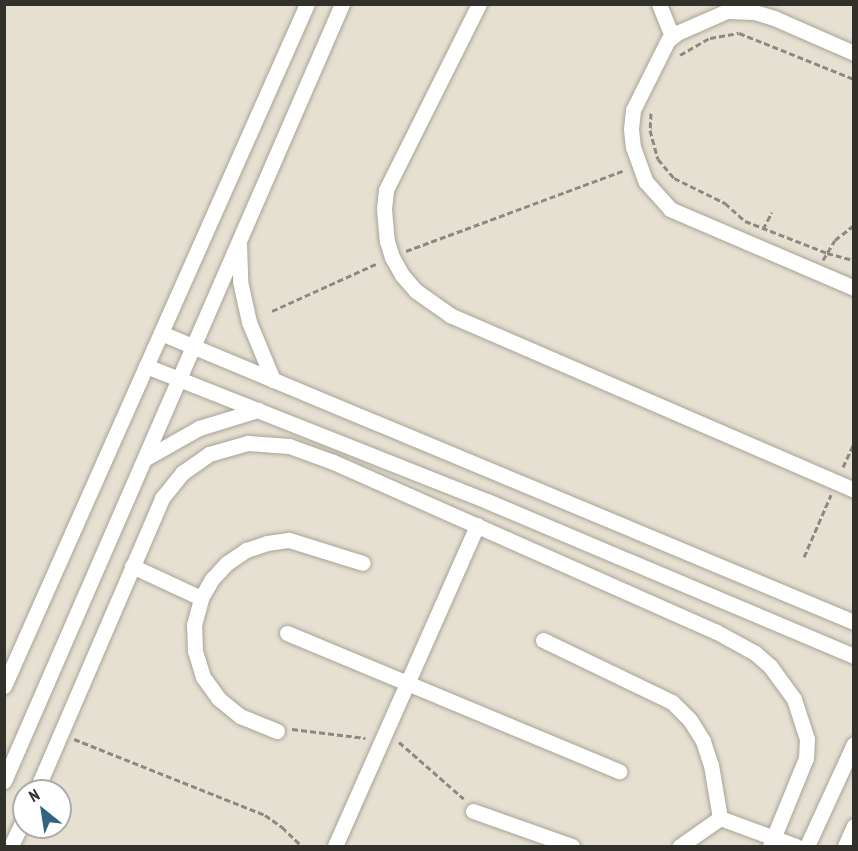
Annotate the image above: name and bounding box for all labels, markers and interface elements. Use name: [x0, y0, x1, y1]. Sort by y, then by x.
north arrow: [12, 779, 72, 839]
text: N: [25, 784, 43, 806]

